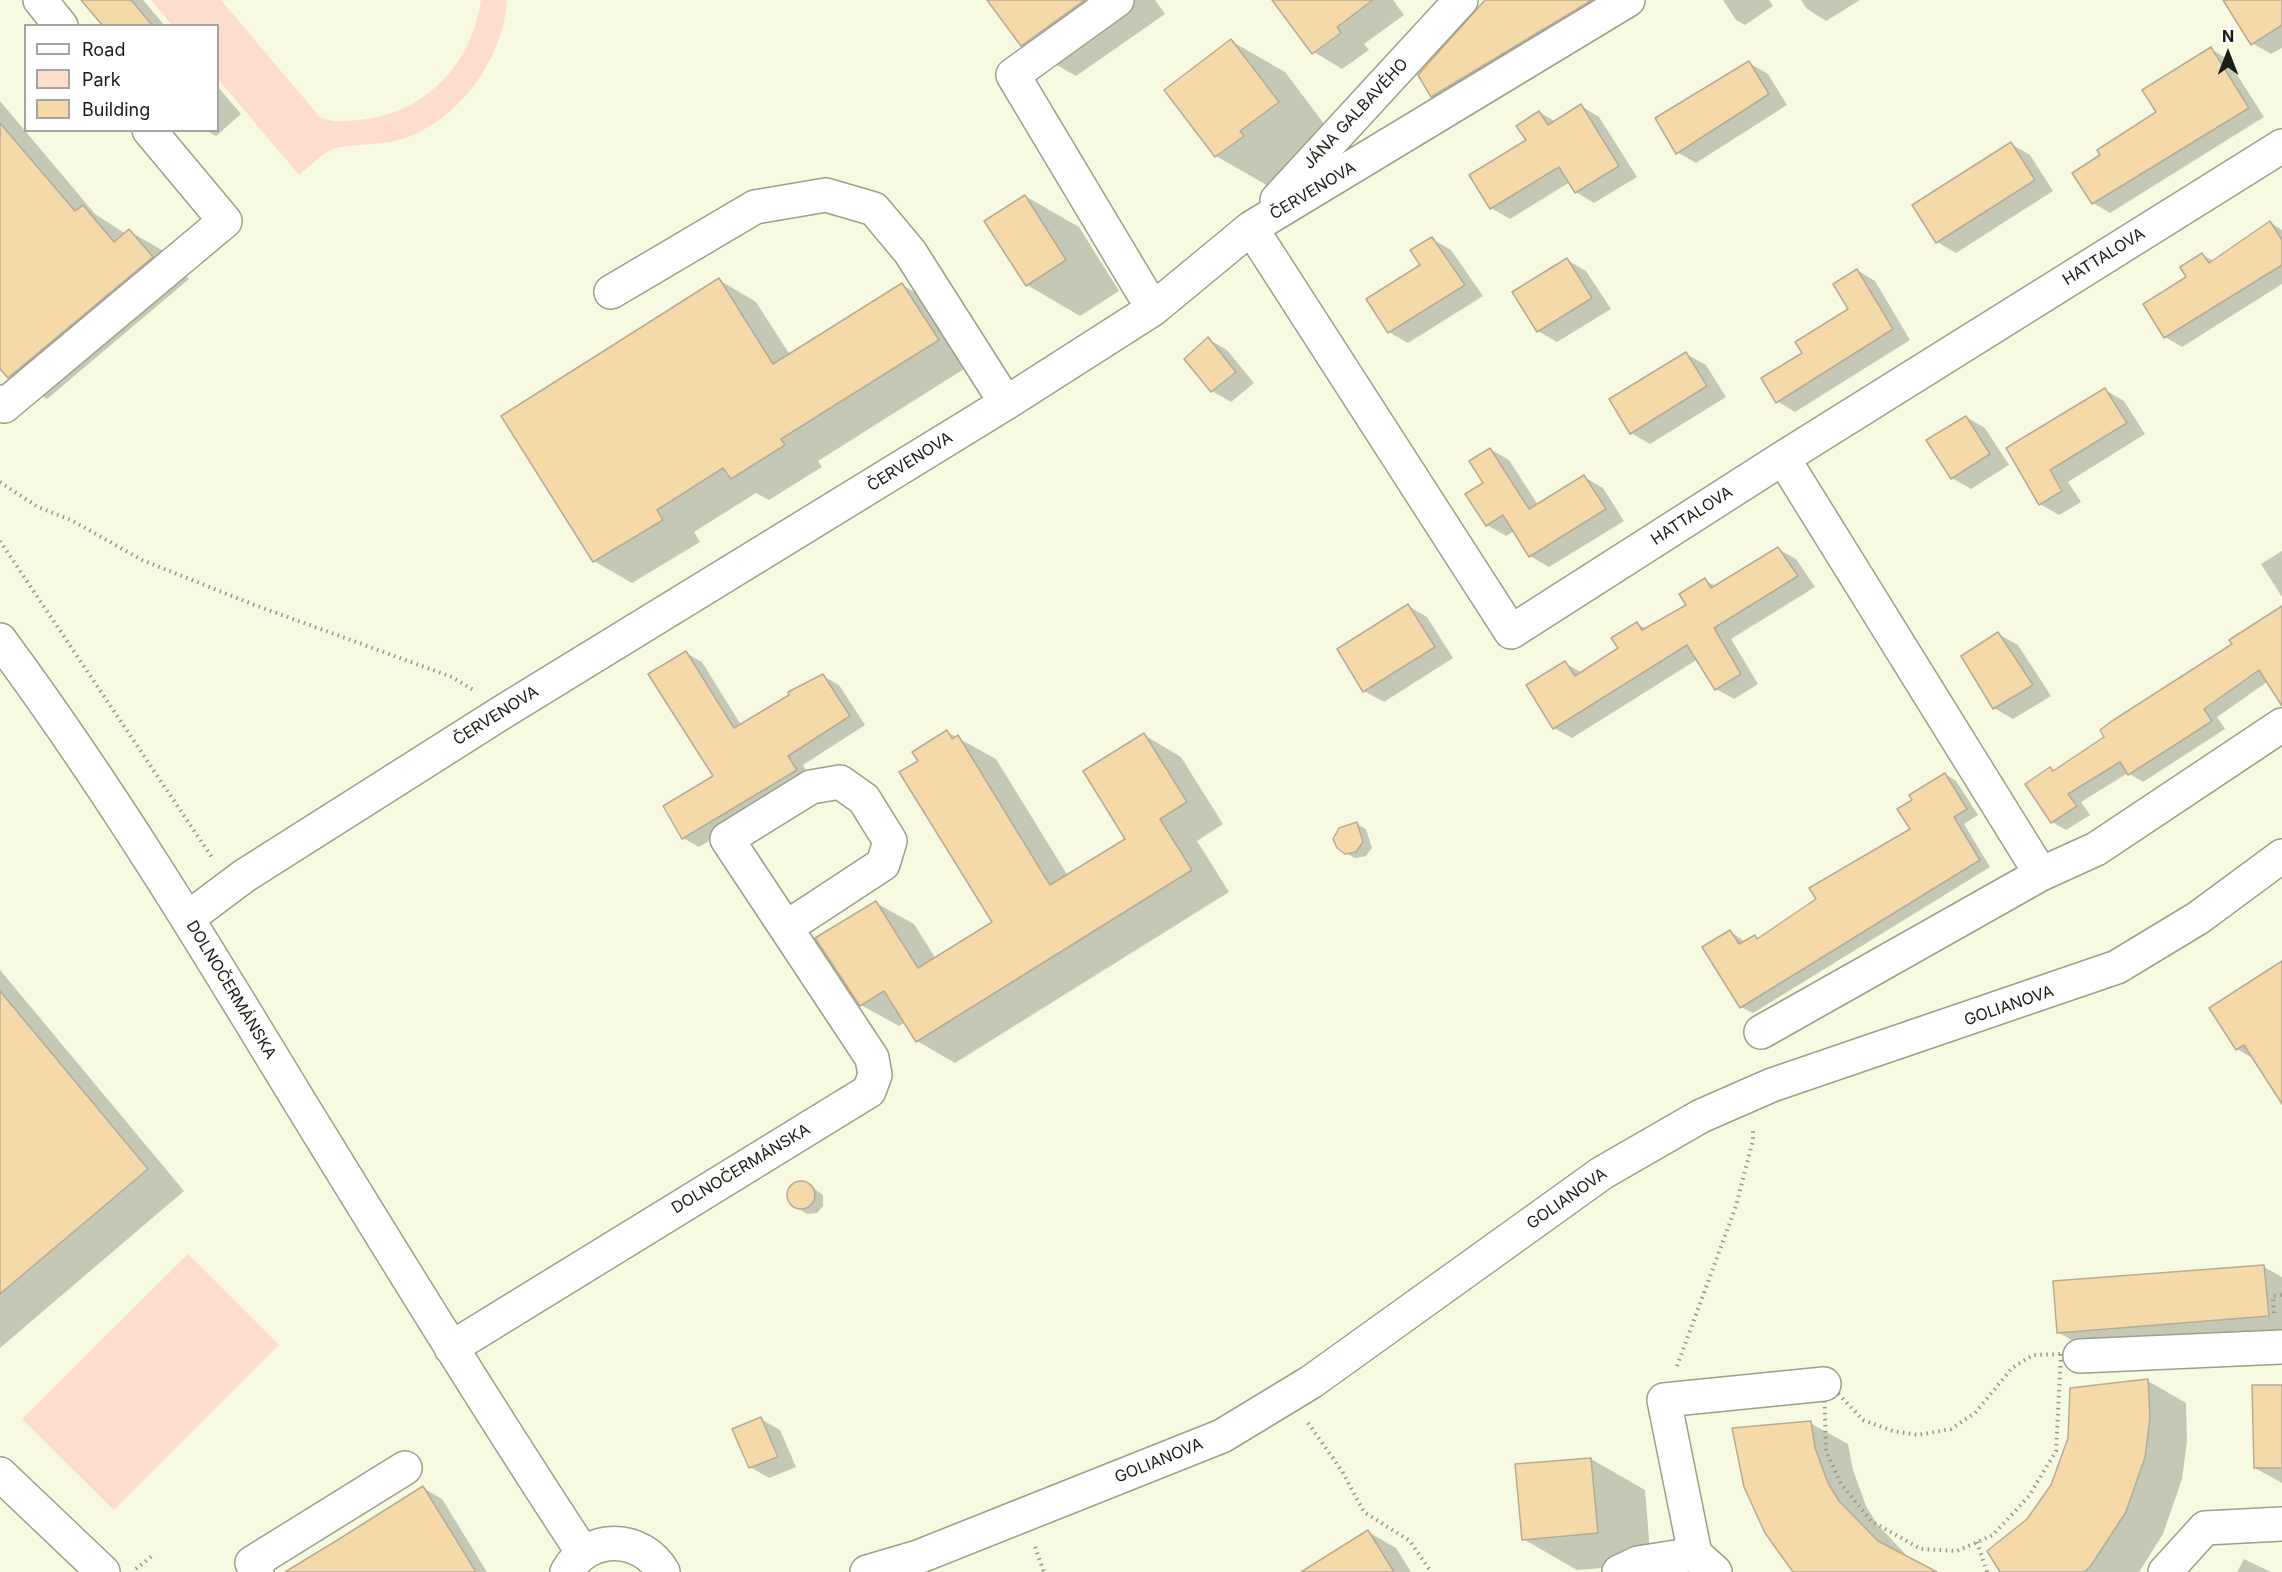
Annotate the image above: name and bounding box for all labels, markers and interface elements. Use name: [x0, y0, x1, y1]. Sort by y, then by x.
legend: [24, 24, 219, 132]
north arrow: [2198, 24, 2258, 84]
text: N: [2222, 26, 2234, 46]
text: Road: [82, 39, 125, 60]
street label: JÁNA GALBAVÉHO: [1300, 55, 1412, 173]
text: Park: [82, 69, 121, 90]
text: Building: [82, 99, 150, 120]
street label: ČERVENOVA: [1267, 158, 1359, 224]
street label: HATTALOVA: [2059, 224, 2149, 290]
street label: ČERVENOVA: [864, 428, 956, 496]
street label: HATTALOVA: [1648, 483, 1736, 549]
street label: ČERVENOVA: [450, 682, 542, 750]
street label: DOLNOČERMÁNSKA: [182, 917, 280, 1063]
street label: GOLIANOVA: [1962, 982, 2056, 1030]
street label: DOLNOČERMÁNSKA: [668, 1120, 814, 1218]
street label: GOLIANOVA: [1523, 1164, 1611, 1234]
street label: GOLIANOVA: [1112, 1435, 1206, 1487]

